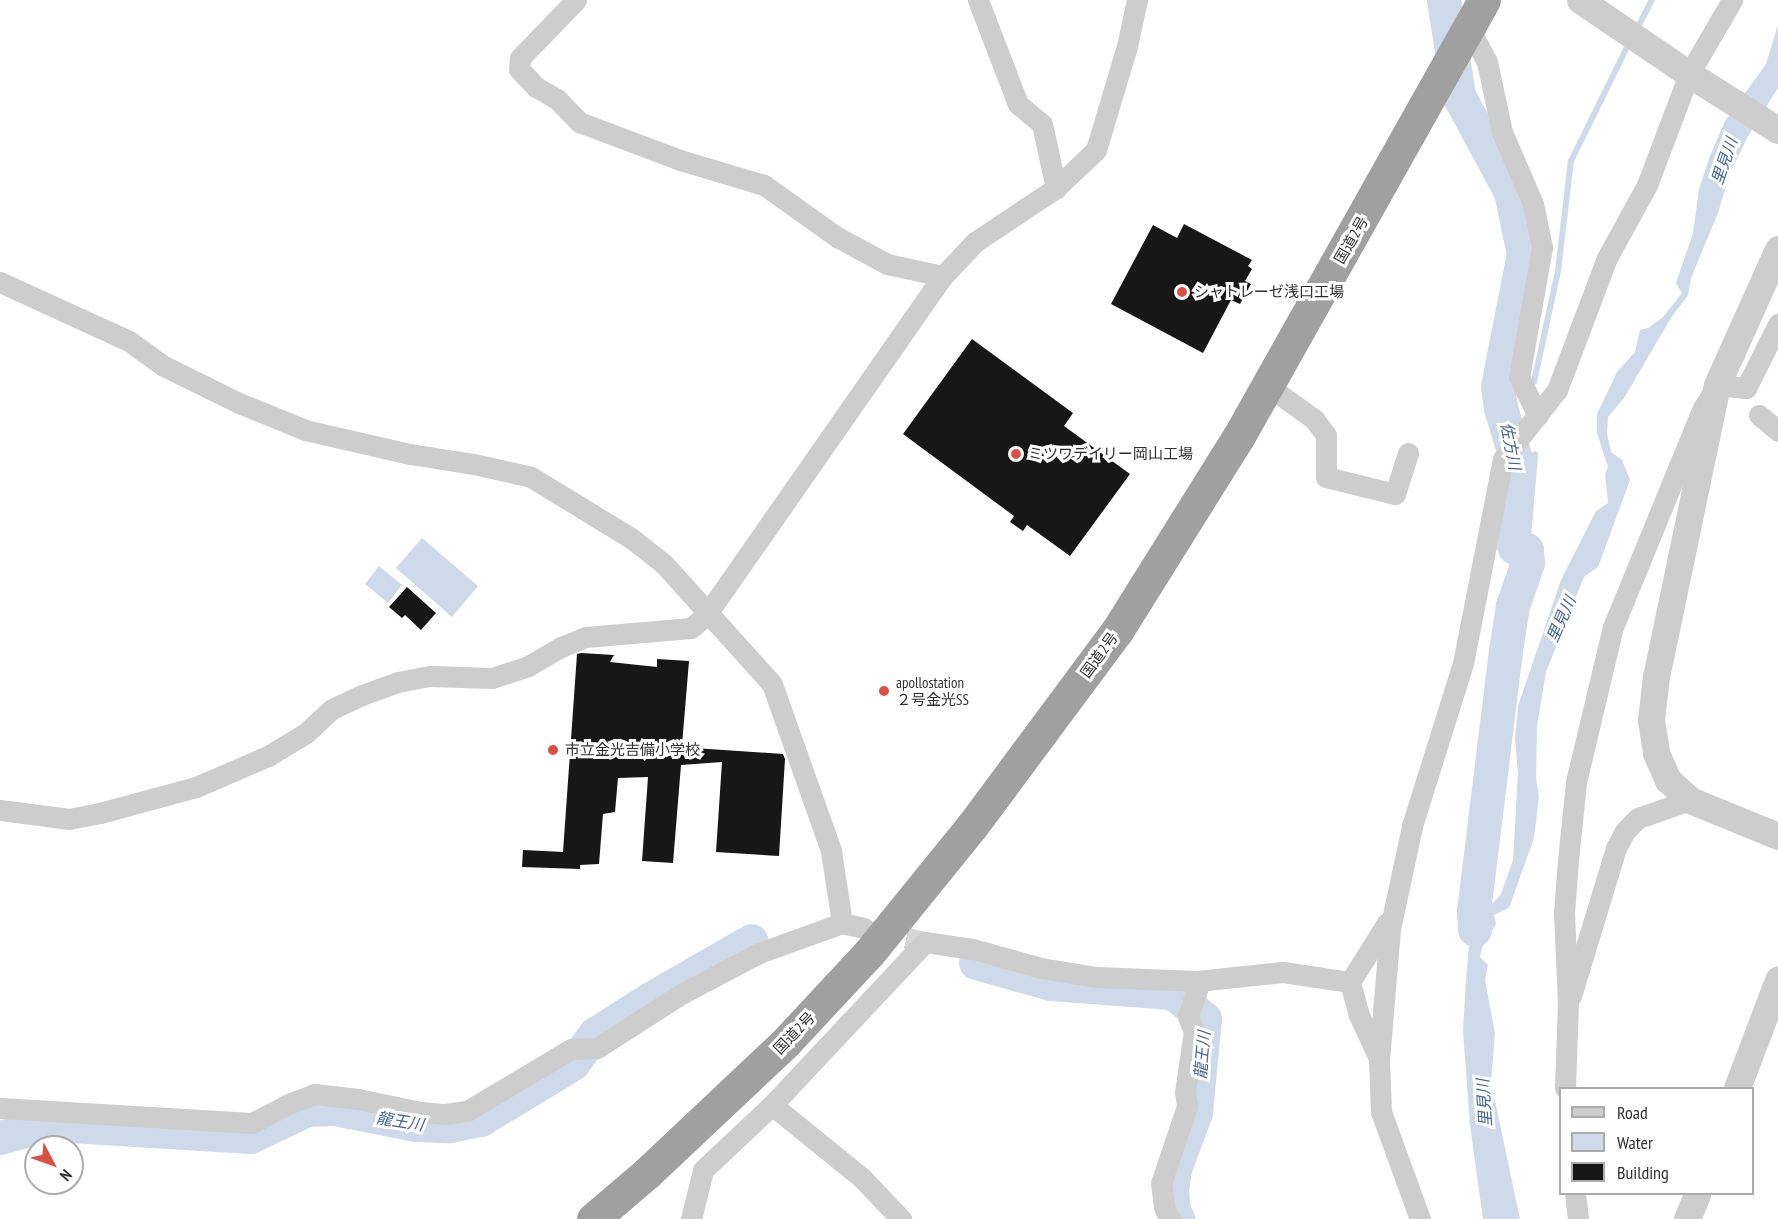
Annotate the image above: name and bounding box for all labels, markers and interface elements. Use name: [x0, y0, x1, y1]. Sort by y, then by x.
water label: 里見川: [1707, 135, 1741, 187]
street label: 国道2号: [1330, 213, 1372, 267]
place label: シャトレーゼ浅口工場: [1194, 283, 1344, 301]
marker: シャトレーゼ浅口工場: [1175, 285, 1189, 299]
water label: 佐方川: [1497, 421, 1525, 471]
place label: ミツワデイリー岡山工場: [1028, 445, 1193, 463]
marker: ミツワデイリー岡山工場: [1009, 447, 1023, 461]
water label: 里見川: [1542, 593, 1580, 645]
street label: 国道2号: [1077, 629, 1121, 681]
place label: apollostation ２号金光SS: [896, 673, 969, 708]
marker: apollostation ２号金光SS: [877, 684, 891, 698]
place label: 市立金光吉備小学校: [565, 741, 700, 759]
marker: 市立金光吉備小学校: [546, 743, 560, 757]
street label: 国道2号: [770, 1008, 818, 1058]
water label: 龍王川: [1190, 1030, 1214, 1080]
water label: 里見川: [1473, 1078, 1495, 1128]
legend: [1559, 1087, 1754, 1195]
text: Road: [1617, 1101, 1648, 1124]
water label: 龍王川: [375, 1108, 425, 1134]
text: Water: [1617, 1131, 1653, 1154]
north arrow: [24, 1135, 84, 1195]
text: Building: [1617, 1161, 1669, 1184]
text: N: [56, 1166, 76, 1185]

